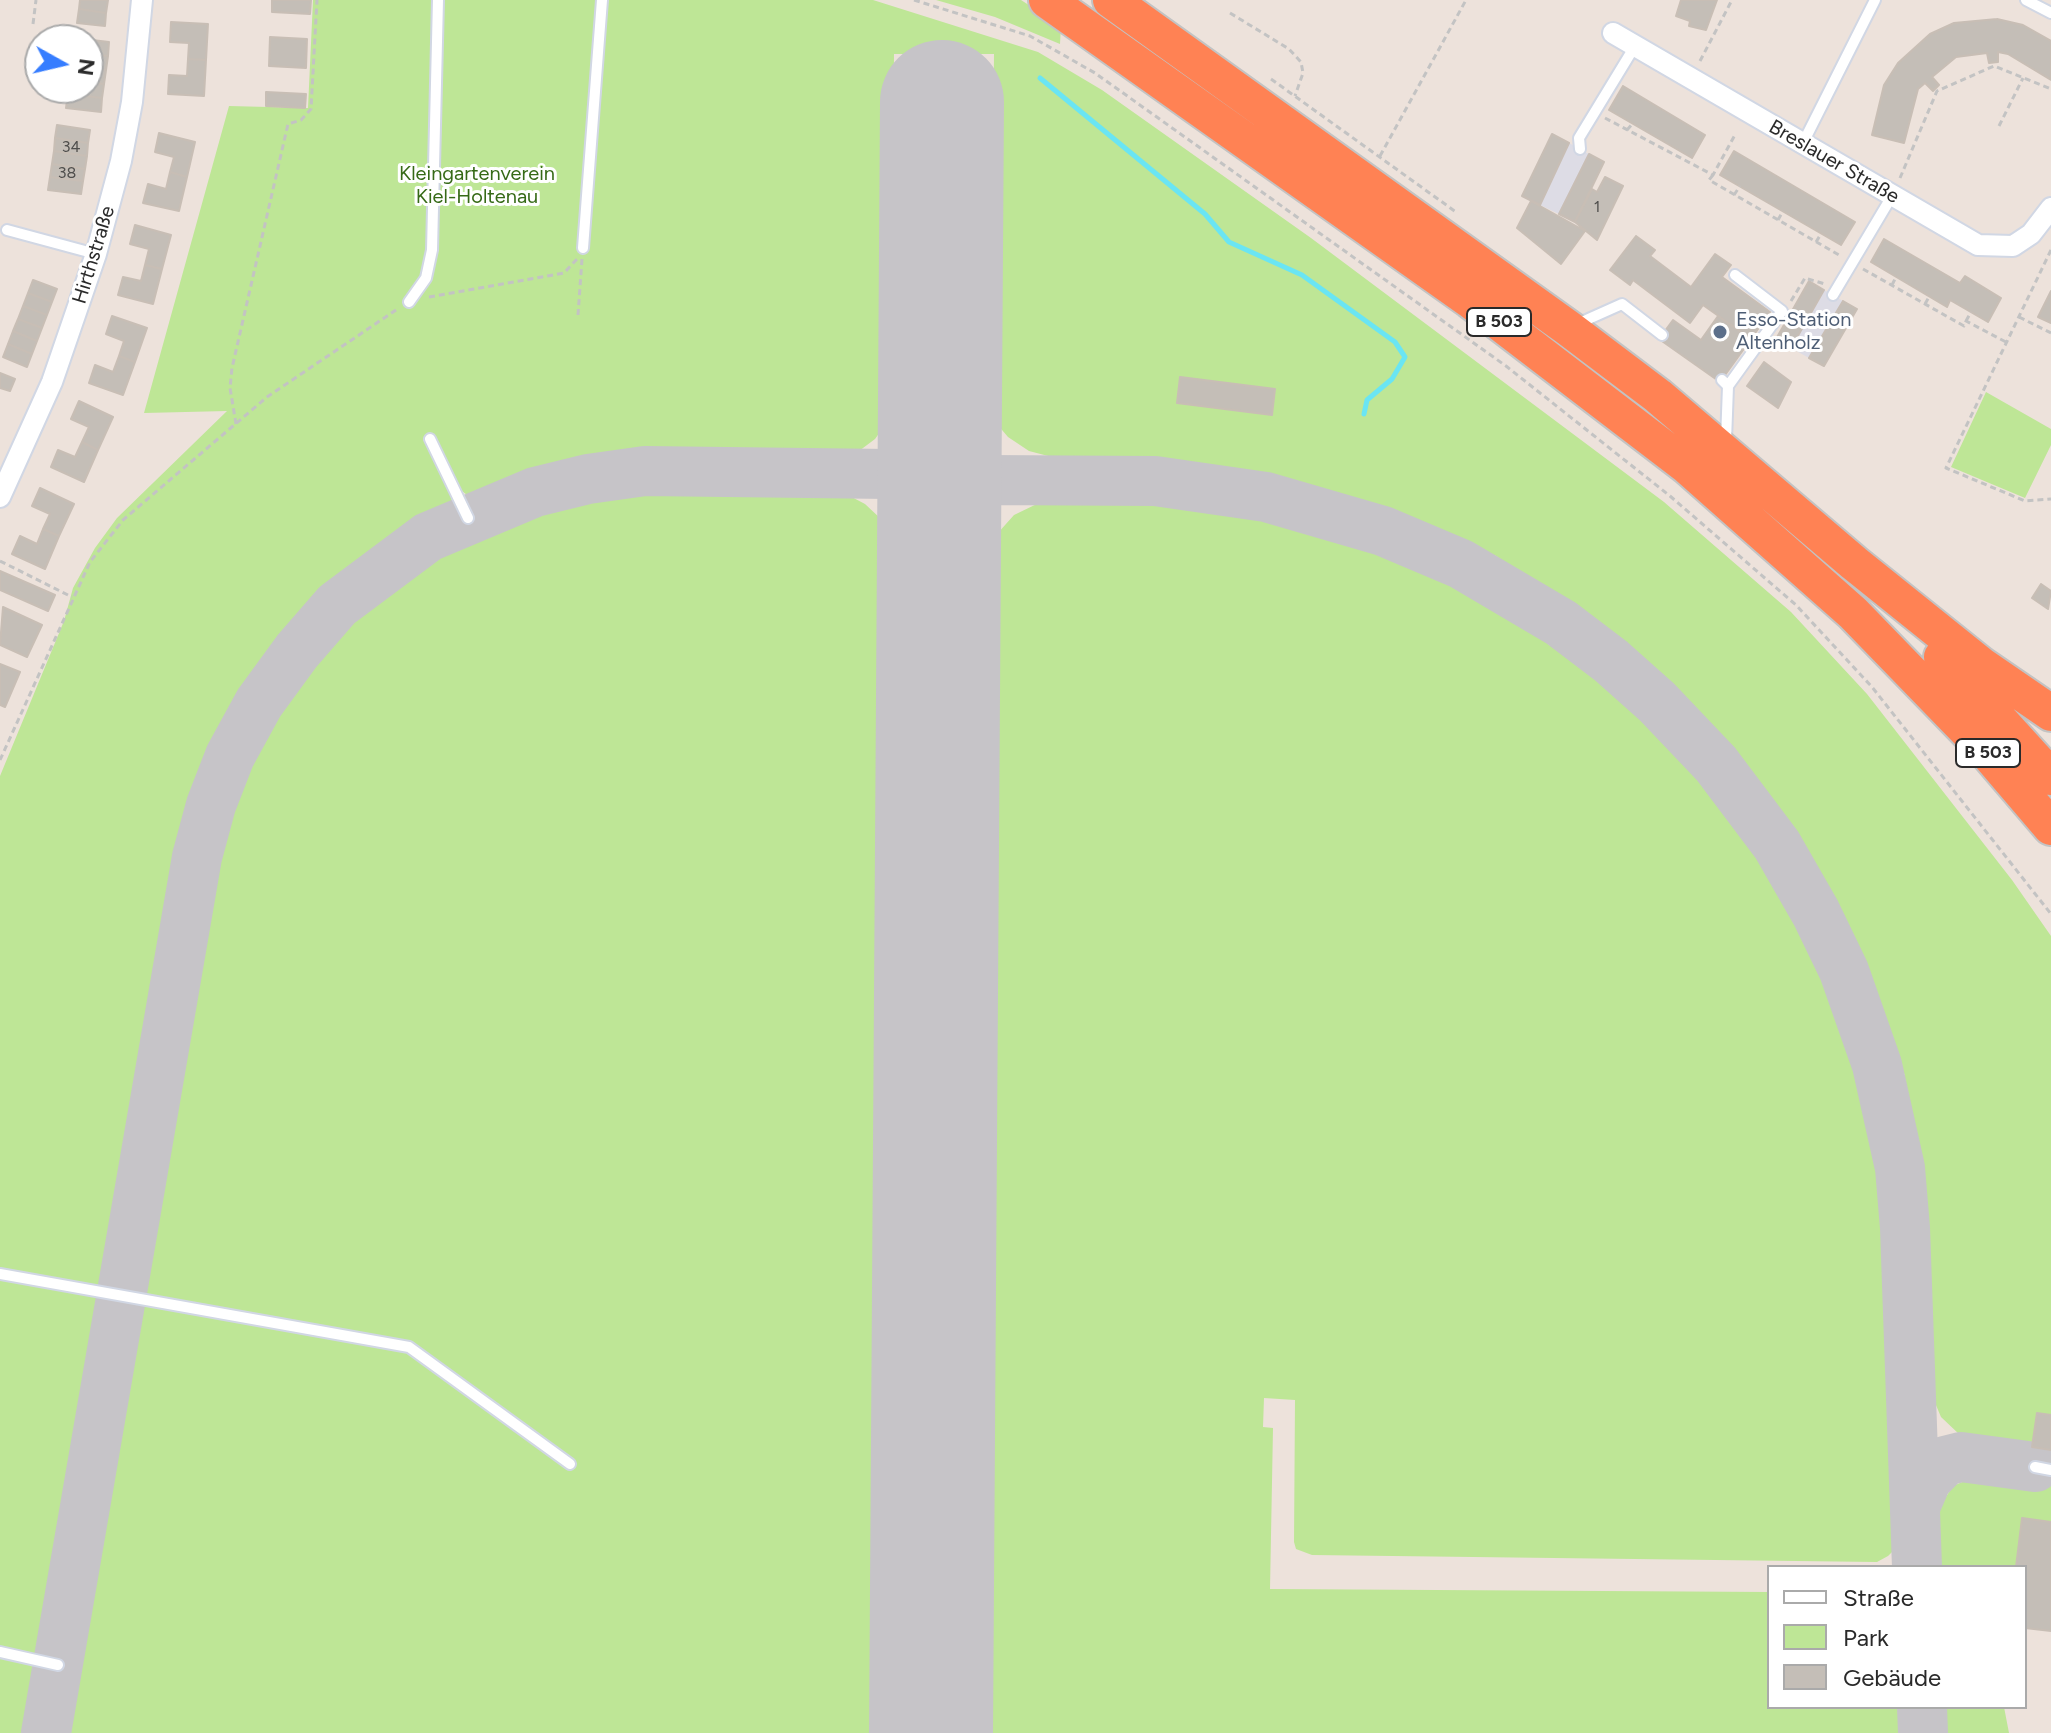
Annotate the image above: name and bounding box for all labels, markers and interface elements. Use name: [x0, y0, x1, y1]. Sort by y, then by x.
north arrow: [24, 24, 104, 104]
text: N: [72, 57, 101, 77]
street label: Breslauer Straße: [1765, 115, 1903, 209]
house number: 34: [62, 137, 80, 157]
park label: Kleingartenverein Kiel-Holtenau: [399, 162, 555, 209]
house number: 38: [58, 163, 76, 183]
house number: 1: [1594, 197, 1600, 217]
street label: Hirthstraße: [68, 203, 120, 307]
road number: B 503: [1467, 308, 1531, 336]
place label: Esso-Station Altenholz: [1736, 308, 1851, 355]
marker: Esso-Station Altenholz: [1711, 323, 1729, 341]
road number: B 503: [1956, 739, 2020, 767]
legend: [1767, 1565, 2027, 1709]
text: Straße: [1843, 1583, 1914, 1612]
text: Park: [1843, 1623, 1889, 1652]
text: Gebäude: [1843, 1663, 1941, 1692]

